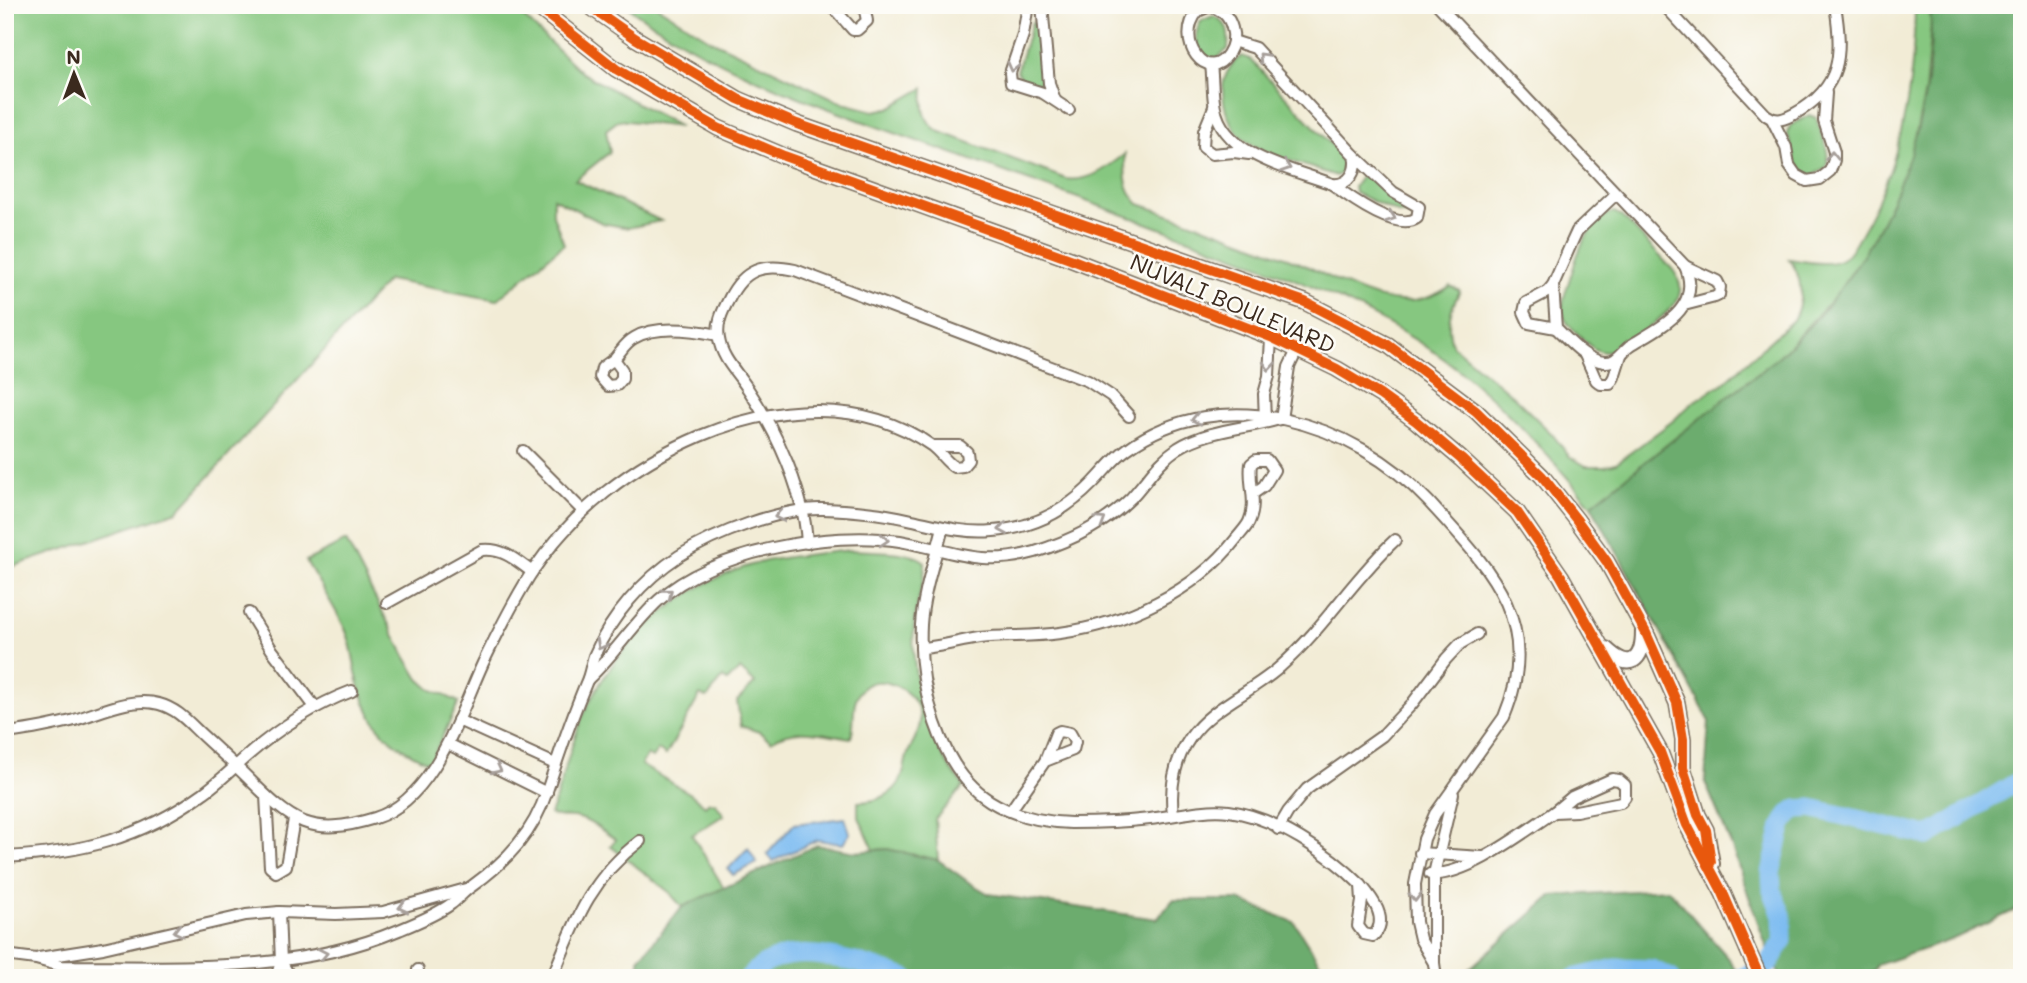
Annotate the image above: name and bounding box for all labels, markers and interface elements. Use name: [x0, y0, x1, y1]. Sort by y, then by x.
north arrow: [38, 38, 108, 108]
text: N: [66, 44, 81, 69]
one-way arrow: [1258, 52, 1271, 65]
one-way arrow: [1007, 61, 1021, 73]
one-way arrow: [1824, 150, 1839, 161]
one-way arrow: [1280, 159, 1292, 173]
one-way arrow: [1385, 209, 1397, 223]
street label: NUVALI BOULEVARD: [1126, 246, 1340, 360]
one-way arrow: [1262, 361, 1277, 372]
one-way arrow: [1190, 411, 1202, 425]
one-way arrow: [773, 508, 785, 523]
one-way arrow: [1094, 516, 1107, 529]
one-way arrow: [997, 521, 1009, 536]
one-way arrow: [879, 532, 890, 547]
one-way arrow: [660, 589, 672, 602]
one-way arrow: [596, 637, 609, 650]
one-way arrow: [490, 760, 502, 774]
one-way arrow: [1407, 892, 1423, 903]
one-way arrow: [397, 899, 409, 913]
one-way arrow: [172, 923, 184, 937]
one-way arrow: [317, 947, 329, 962]

